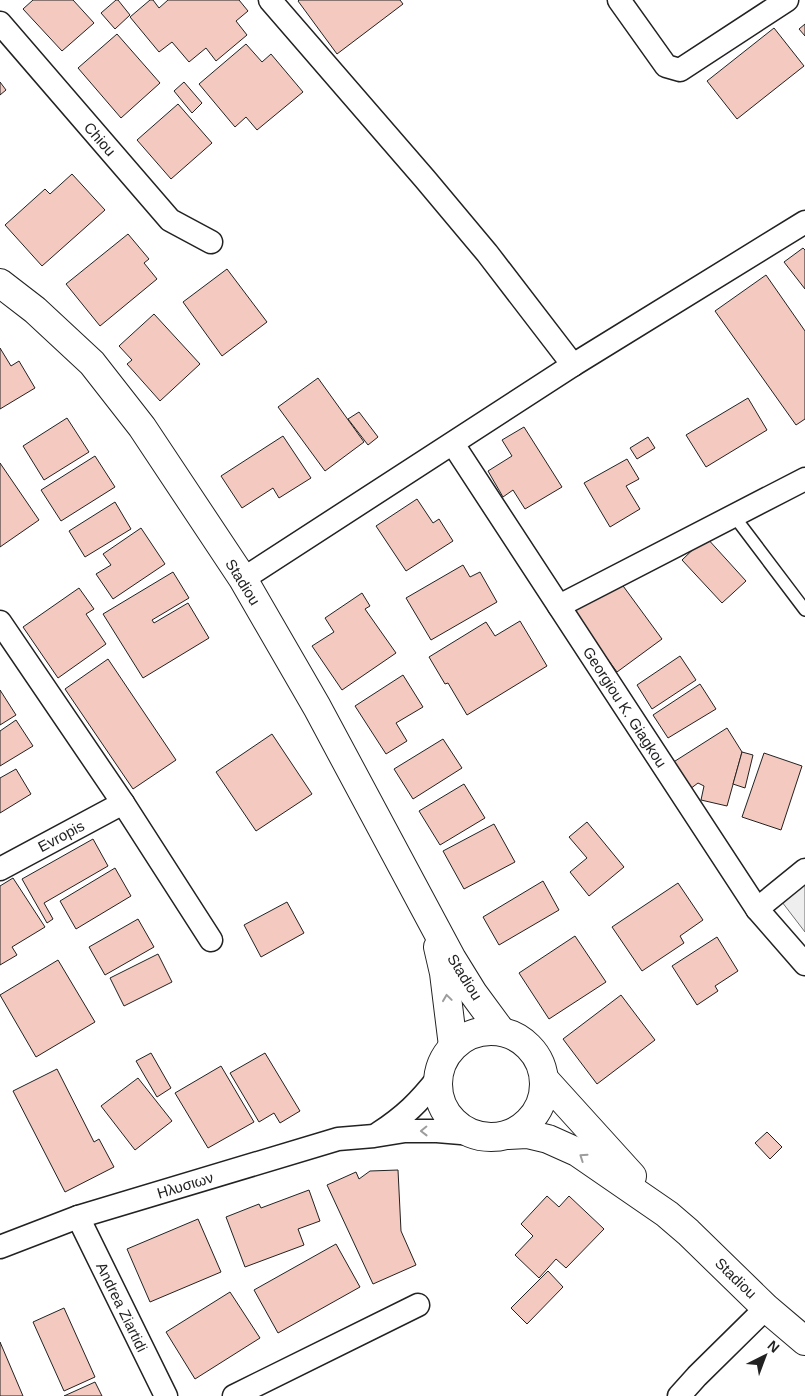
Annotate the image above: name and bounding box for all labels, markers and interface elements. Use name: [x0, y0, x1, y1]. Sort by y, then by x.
street label: Chiou: [81, 119, 119, 159]
street label: Stadiou: [222, 556, 264, 608]
street label: Georgiou K. Giagkou: [580, 644, 670, 770]
street label: Evropis: [35, 817, 87, 855]
street label: Stadiou: [444, 951, 486, 1003]
one-way arrow: [442, 993, 453, 1001]
one-way arrow: [420, 1126, 428, 1136]
one-way arrow: [580, 1154, 589, 1163]
street label: Ηλυσιων: [155, 1168, 215, 1202]
street label: Stadiou: [712, 1254, 760, 1302]
street label: Andrea Ziartidi: [93, 1259, 151, 1355]
north arrow: [740, 1331, 790, 1381]
text: N: [765, 1337, 783, 1356]

